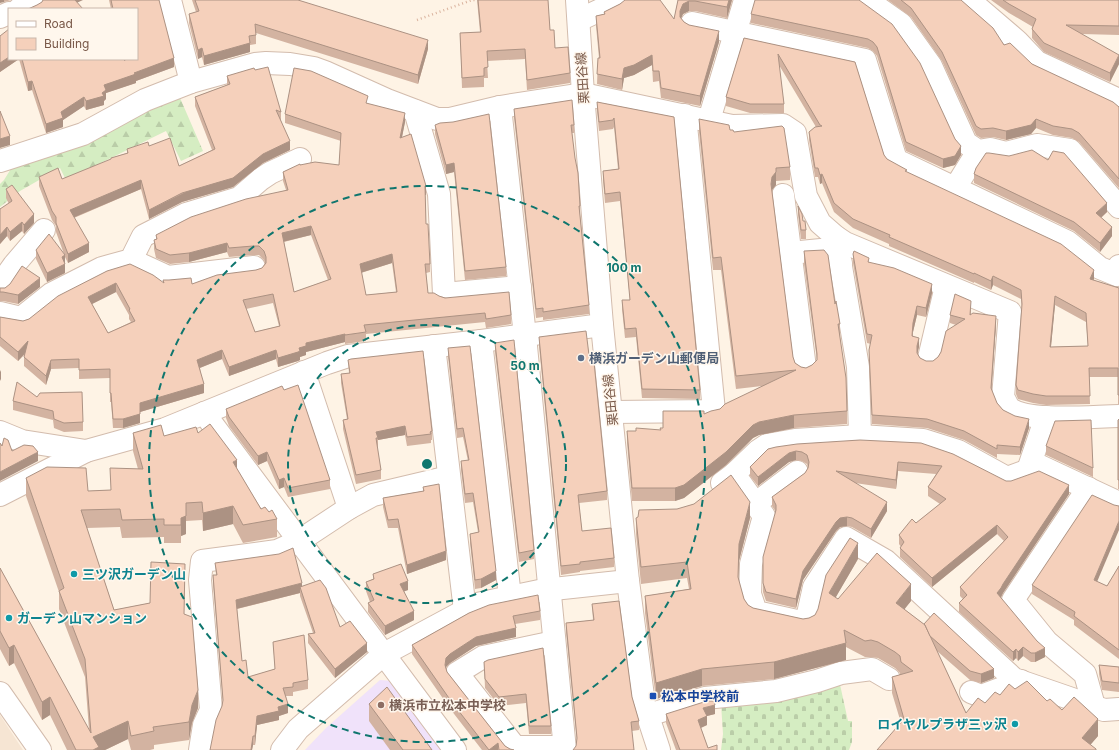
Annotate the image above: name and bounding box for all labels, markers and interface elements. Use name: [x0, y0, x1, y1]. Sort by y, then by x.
legend: [8, 8, 138, 60]
text: Road: [44, 16, 73, 31]
text: Building: [44, 36, 89, 51]
street label: 栗田谷線: [572, 51, 592, 105]
text: 100 m: [606, 260, 642, 275]
place label: 横浜ガーデン山郵便局: [589, 350, 719, 366]
marker: 横浜ガーデン山郵便局: [576, 353, 586, 363]
text: 50 m: [510, 358, 540, 373]
street label: 栗田谷線: [599, 373, 621, 427]
centre of rings: [420, 457, 434, 471]
place label: 三ツ沢ガーデン山: [82, 566, 186, 582]
marker: 三ツ沢ガーデン山: [69, 569, 79, 579]
place label: ガーデン山マンション: [17, 610, 147, 626]
marker: ガーデン山マンション: [4, 613, 14, 623]
place label: 松本中学校前: [661, 688, 739, 704]
marker: 松本中学校前: [648, 691, 658, 701]
place label: 横浜市立松本中学校: [389, 697, 506, 713]
marker: 横浜市立松本中学校: [376, 700, 386, 710]
place label: ロイヤルプラザ三ッ沢: [877, 716, 1007, 732]
marker: ロイヤルプラザ三ッ沢: [1010, 719, 1020, 729]

